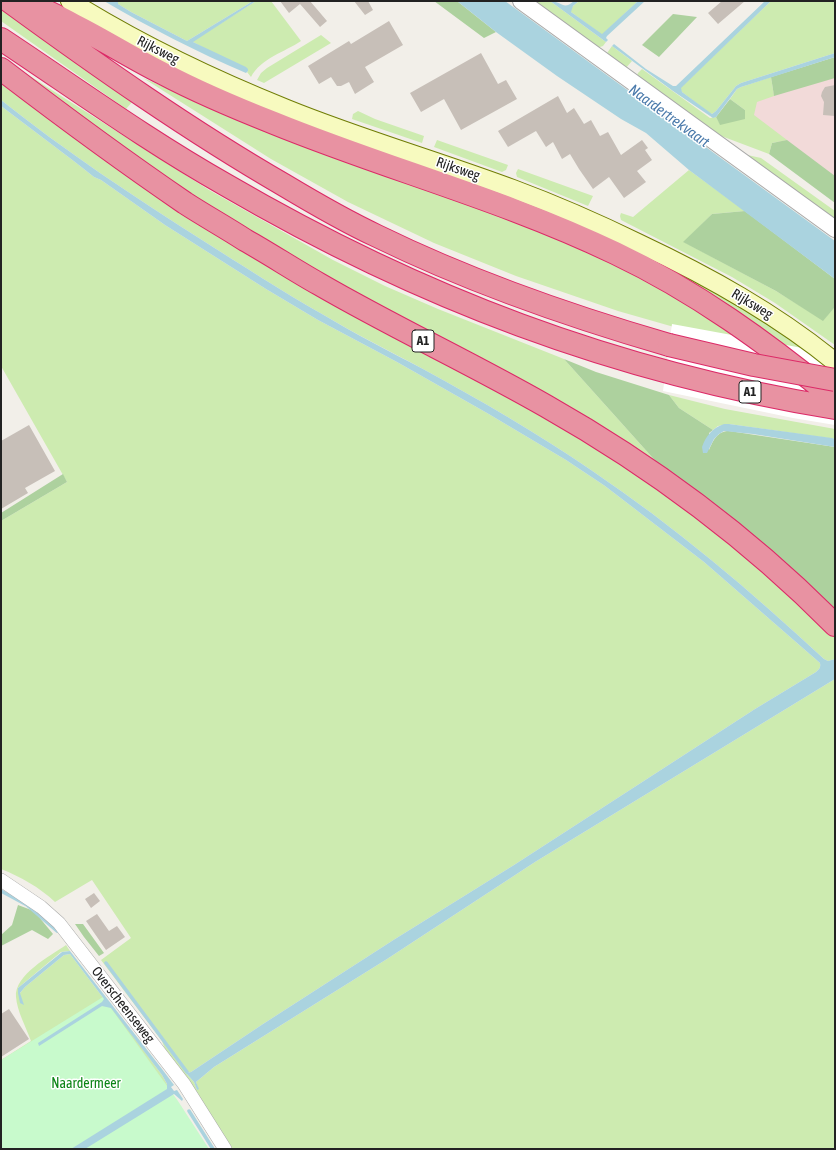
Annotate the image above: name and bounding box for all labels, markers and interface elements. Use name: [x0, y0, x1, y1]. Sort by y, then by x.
street label: Rijksweg: [134, 32, 182, 68]
water label: Naardertrekvaart: [625, 81, 713, 151]
street label: Rijksweg: [434, 154, 482, 184]
street label: Rijksweg: [728, 285, 776, 323]
road number: A1: [412, 330, 434, 352]
road number: A1: [739, 381, 761, 403]
street label: Overscheenseweg: [88, 963, 158, 1047]
park label: Naardermeer: [51, 1076, 121, 1092]

